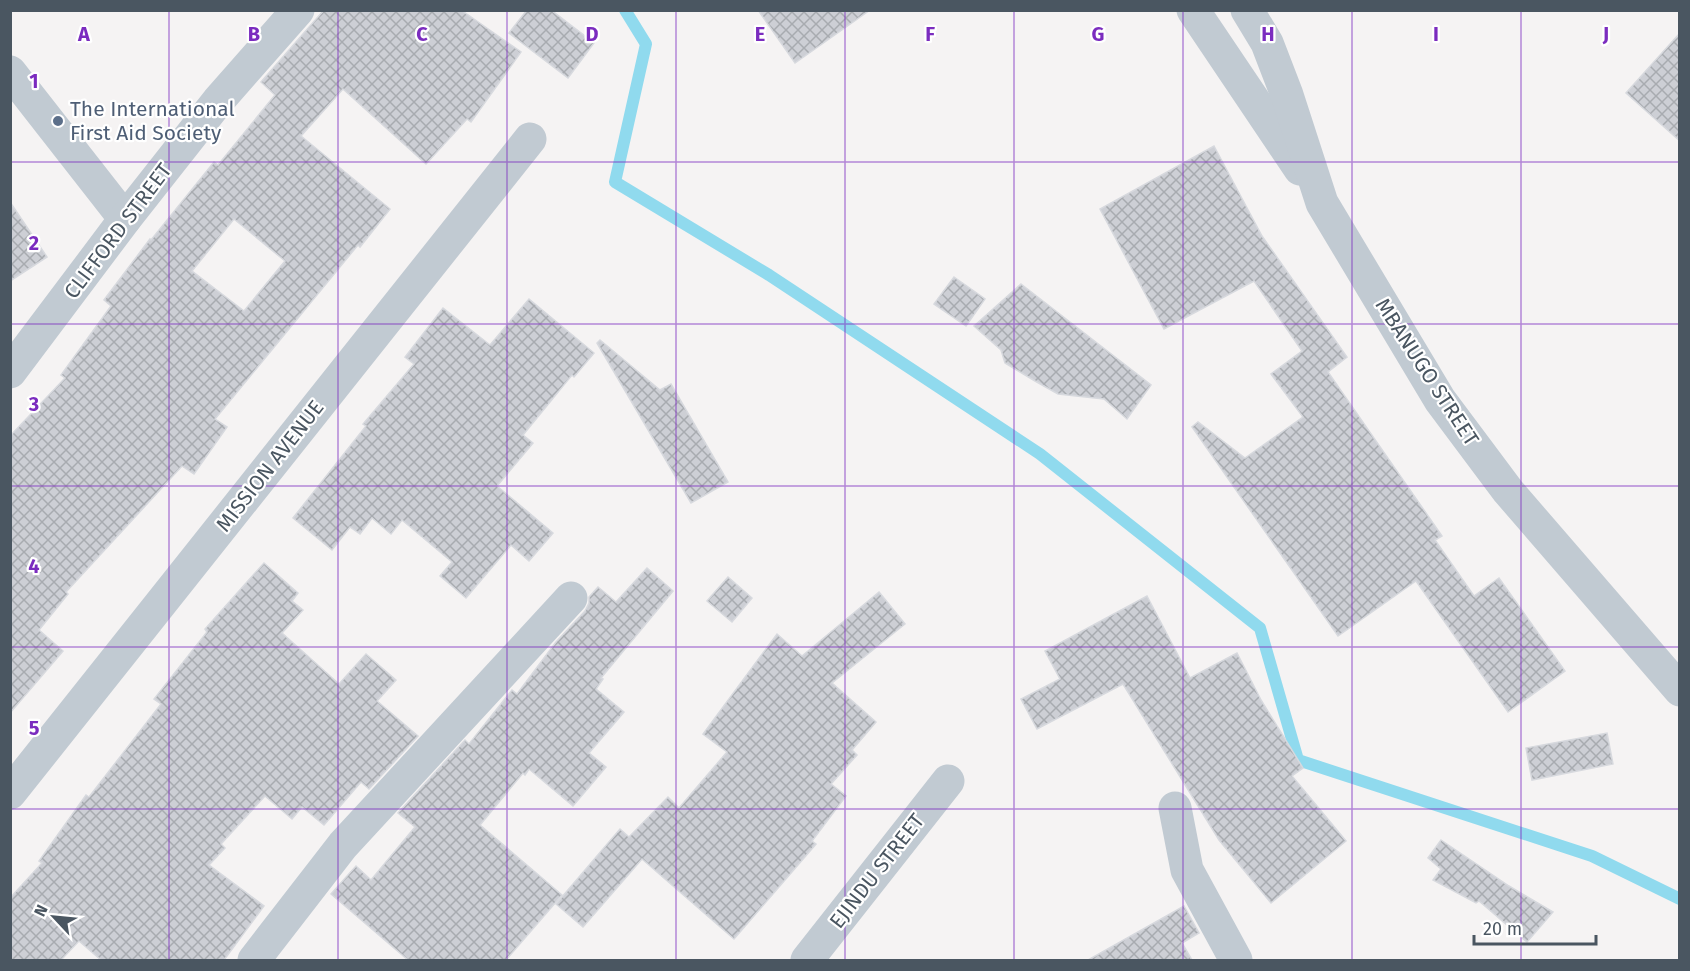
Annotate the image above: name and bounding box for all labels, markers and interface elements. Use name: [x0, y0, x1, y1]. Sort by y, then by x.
text: A: [77, 22, 91, 46]
text: B: [248, 22, 260, 46]
text: C: [416, 22, 428, 46]
text: D: [585, 22, 599, 46]
text: E: [755, 22, 765, 46]
text: F: [925, 22, 935, 46]
text: G: [1092, 22, 1104, 46]
text: H: [1261, 22, 1275, 46]
text: I: [1433, 22, 1439, 46]
text: J: [1602, 22, 1609, 46]
text: 1: [29, 69, 39, 93]
place label: The International First Aid Society: [70, 96, 235, 146]
marker: The International First Aid Society: [51, 114, 65, 128]
street label: CLIFFORD STREET: [59, 158, 177, 304]
text: 2: [29, 231, 39, 255]
street label: MBANUGO STREET: [1370, 293, 1484, 451]
text: 3: [28, 392, 39, 416]
street label: MISSION AVENUE: [211, 395, 329, 537]
text: 4: [28, 554, 40, 578]
text: 5: [29, 716, 40, 740]
street label: EJINDU STREET: [824, 808, 930, 934]
north arrow: [24, 887, 84, 947]
text: N: [30, 902, 52, 920]
scale bar: [1474, 908, 1596, 946]
text: 20 m: [1483, 918, 1522, 940]

